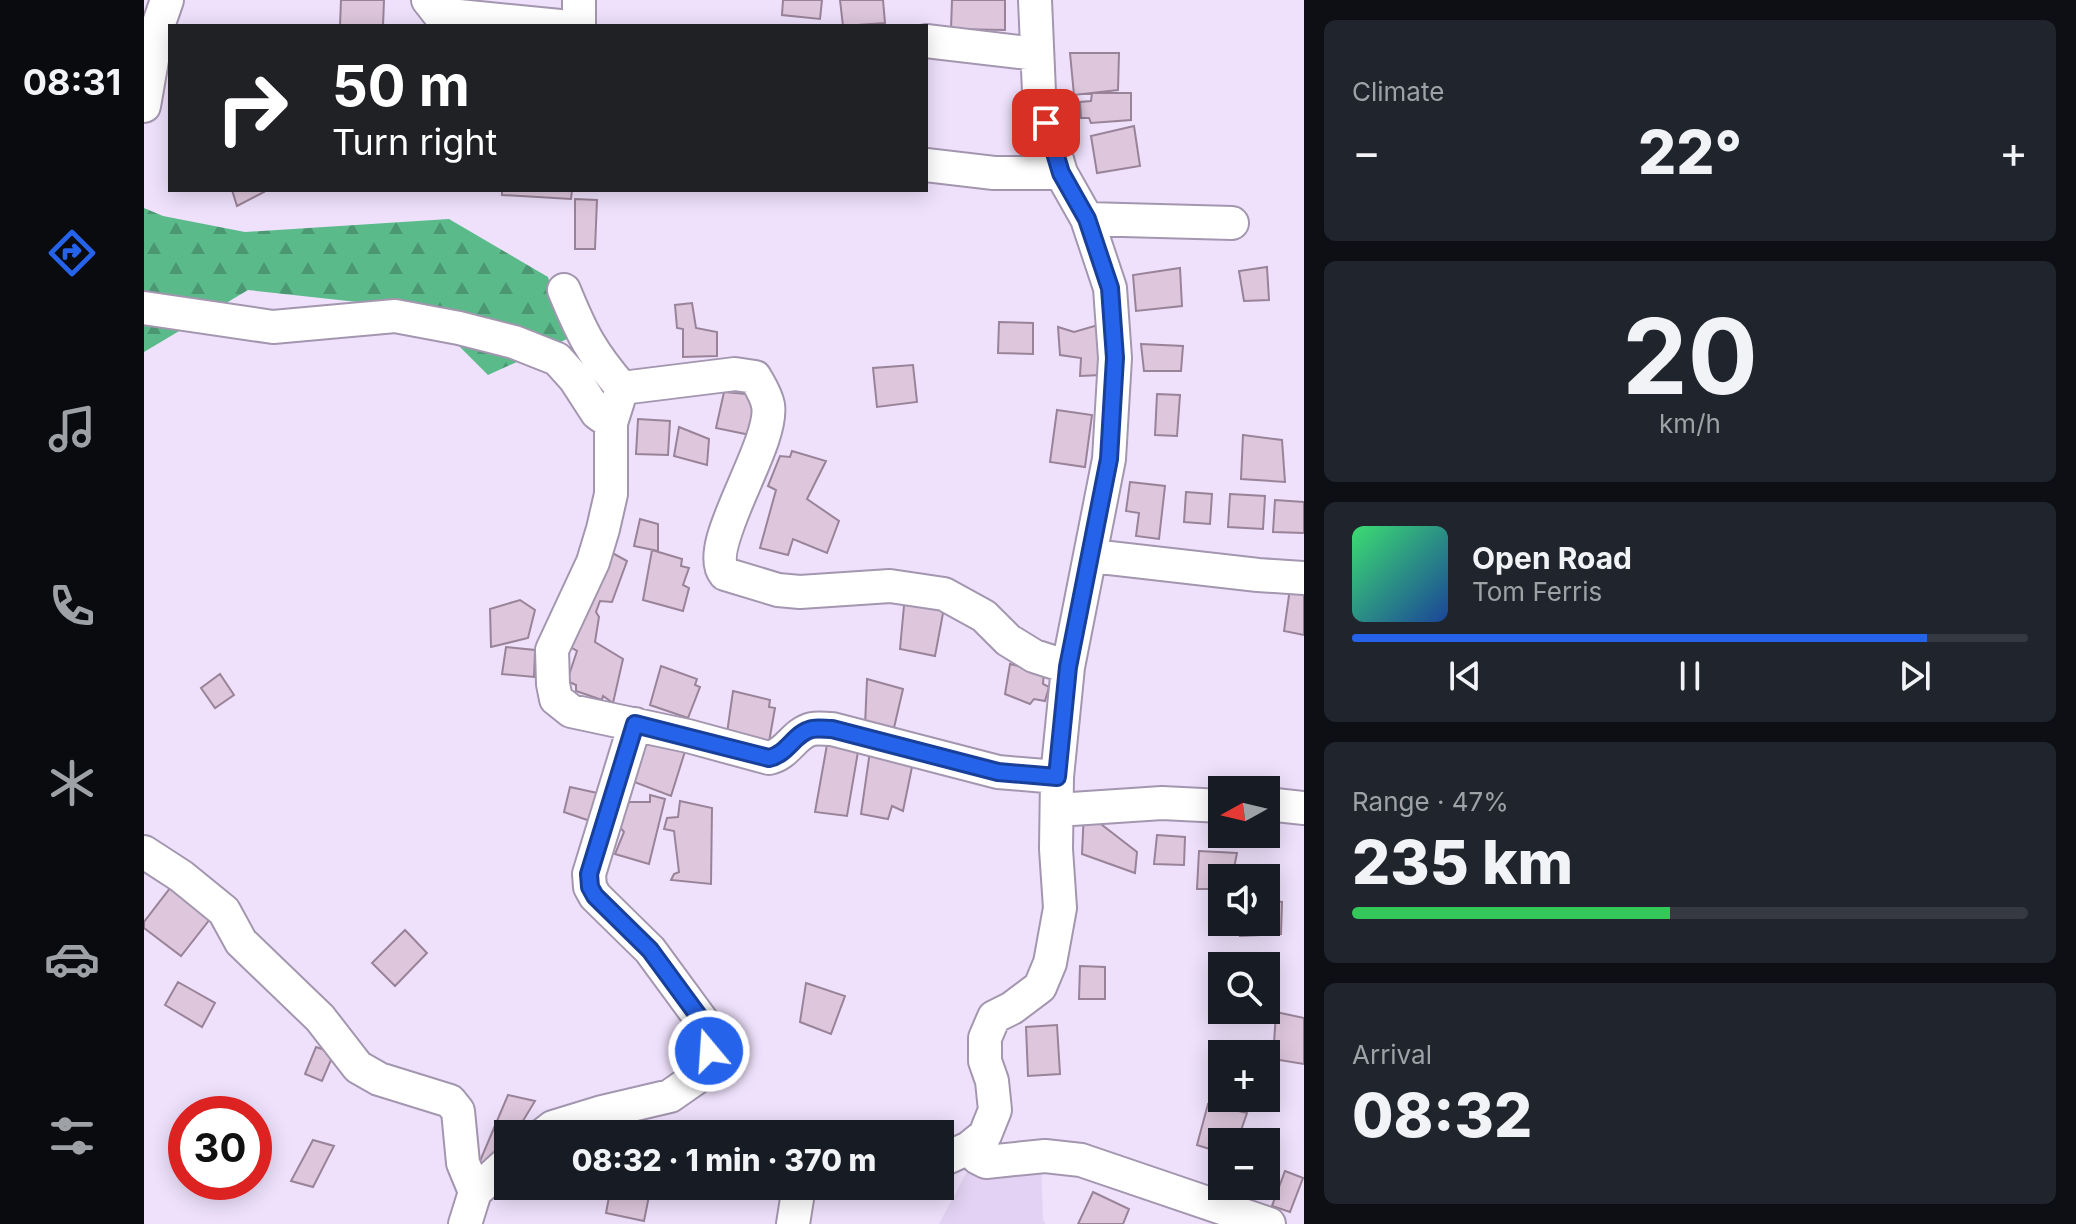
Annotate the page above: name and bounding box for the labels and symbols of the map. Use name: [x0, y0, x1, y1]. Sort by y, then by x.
pin: [1012, 89, 1080, 157]
north arrow: [1208, 776, 1280, 848]
position arrow: [667, 1009, 751, 1093]
speed limit sign: 30: [168, 1096, 272, 1200]

